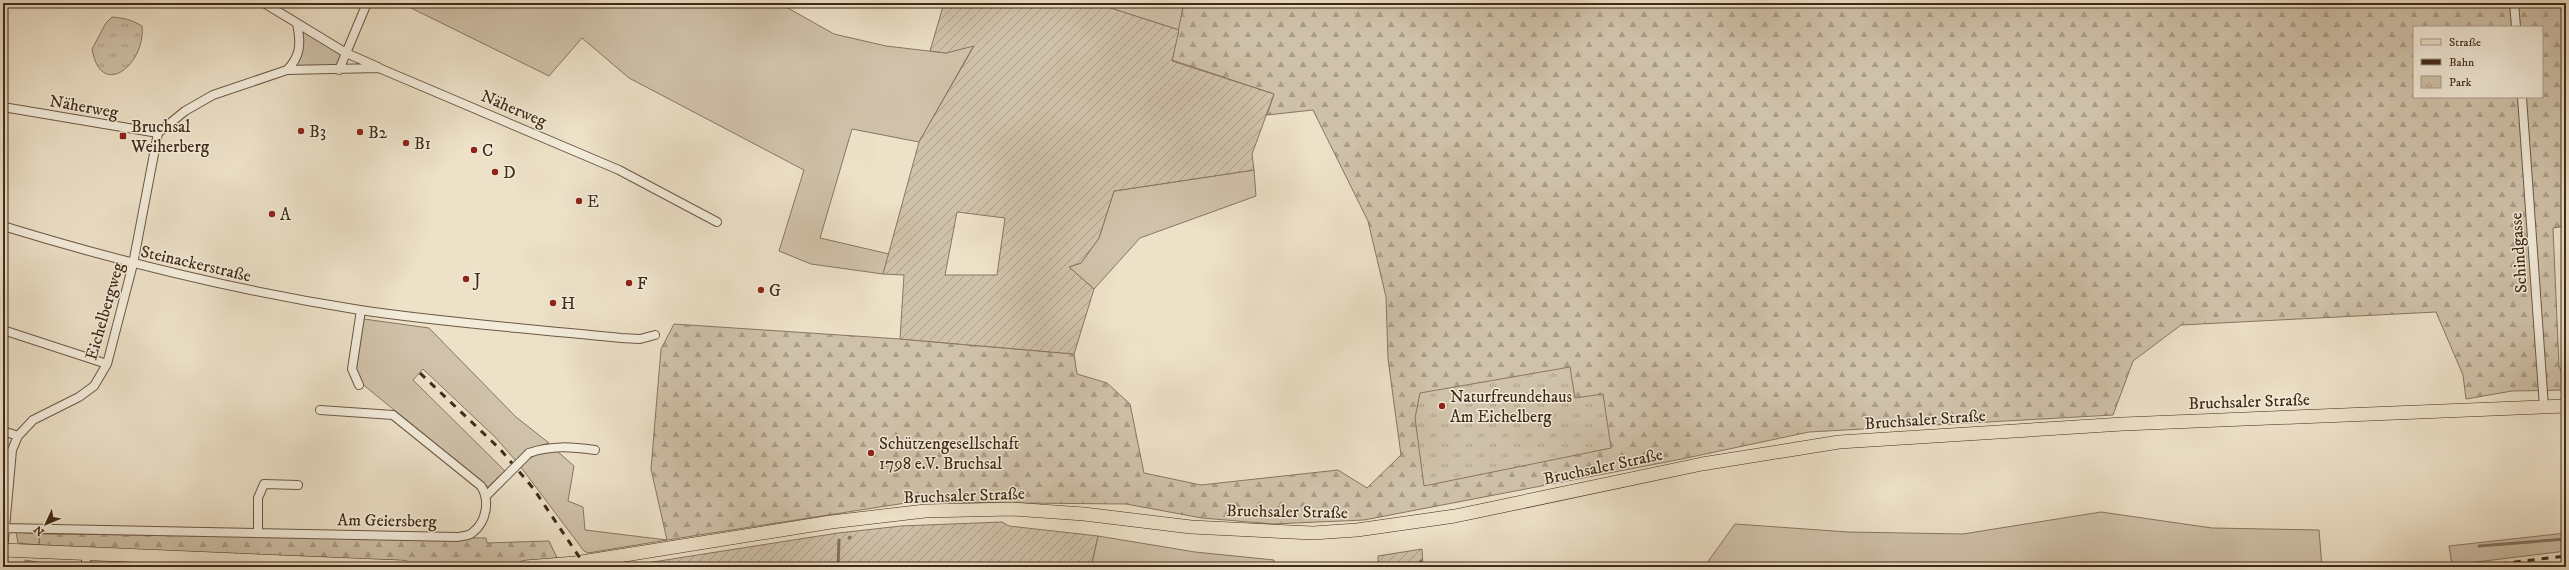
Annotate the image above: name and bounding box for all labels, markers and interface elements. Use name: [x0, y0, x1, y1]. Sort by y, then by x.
legend: [2413, 26, 2543, 98]
text: Straße: [2449, 35, 2481, 50]
text: Bahn: [2449, 55, 2475, 70]
text: Park: [2449, 75, 2471, 90]
street label: Näherweg: [477, 85, 550, 133]
street label: Näherweg: [48, 90, 121, 124]
place label: Bruchsal Weiherberg: [130, 116, 210, 158]
place label: B3: [309, 121, 326, 143]
place label: B2: [368, 122, 388, 144]
marker: B3: [296, 126, 306, 136]
marker: B2: [355, 127, 365, 137]
marker: Bruchsal Weiherberg: [118, 131, 128, 141]
place label: B1: [414, 133, 431, 155]
marker: B1: [401, 138, 411, 148]
place label: C: [482, 140, 493, 162]
marker: C: [469, 145, 479, 155]
place label: D: [503, 162, 516, 184]
marker: D: [490, 167, 500, 177]
place label: E: [587, 191, 599, 213]
marker: E: [574, 196, 584, 206]
place label: A: [280, 204, 291, 226]
marker: A: [267, 209, 277, 219]
street label: Schindgasse: [2505, 212, 2533, 294]
street label: Steinackerstraße: [138, 241, 253, 287]
street label: Eichelbergweg: [80, 259, 130, 363]
place label: J: [472, 269, 481, 291]
place label: F: [637, 273, 648, 295]
marker: J: [461, 274, 471, 284]
marker: F: [624, 278, 634, 288]
place label: G: [769, 280, 781, 302]
marker: G: [756, 285, 766, 295]
place label: H: [561, 293, 575, 315]
marker: H: [548, 298, 558, 308]
place label: Naturfreundehaus Am Eichelberg: [1450, 386, 1572, 428]
street label: Bruchsaler Straße: [2188, 389, 2310, 415]
marker: Naturfreundehaus Am Eichelberg: [1437, 401, 1447, 411]
street label: Bruchsaler Straße: [1864, 405, 1987, 435]
place label: Schützengesellschaft 1798 e.V. Bruchsal: [879, 433, 1020, 475]
street label: Bruchsaler Straße: [1541, 444, 1665, 490]
marker: Schützengesellschaft 1798 e.V. Bruchsal: [866, 448, 876, 458]
street label: Bruchsaler Straße: [903, 483, 1025, 509]
street label: Bruchsaler Straße: [1226, 500, 1348, 524]
north arrow: [26, 504, 66, 544]
street label: Am Geiersberg: [337, 509, 437, 533]
text: N: [31, 522, 48, 538]

